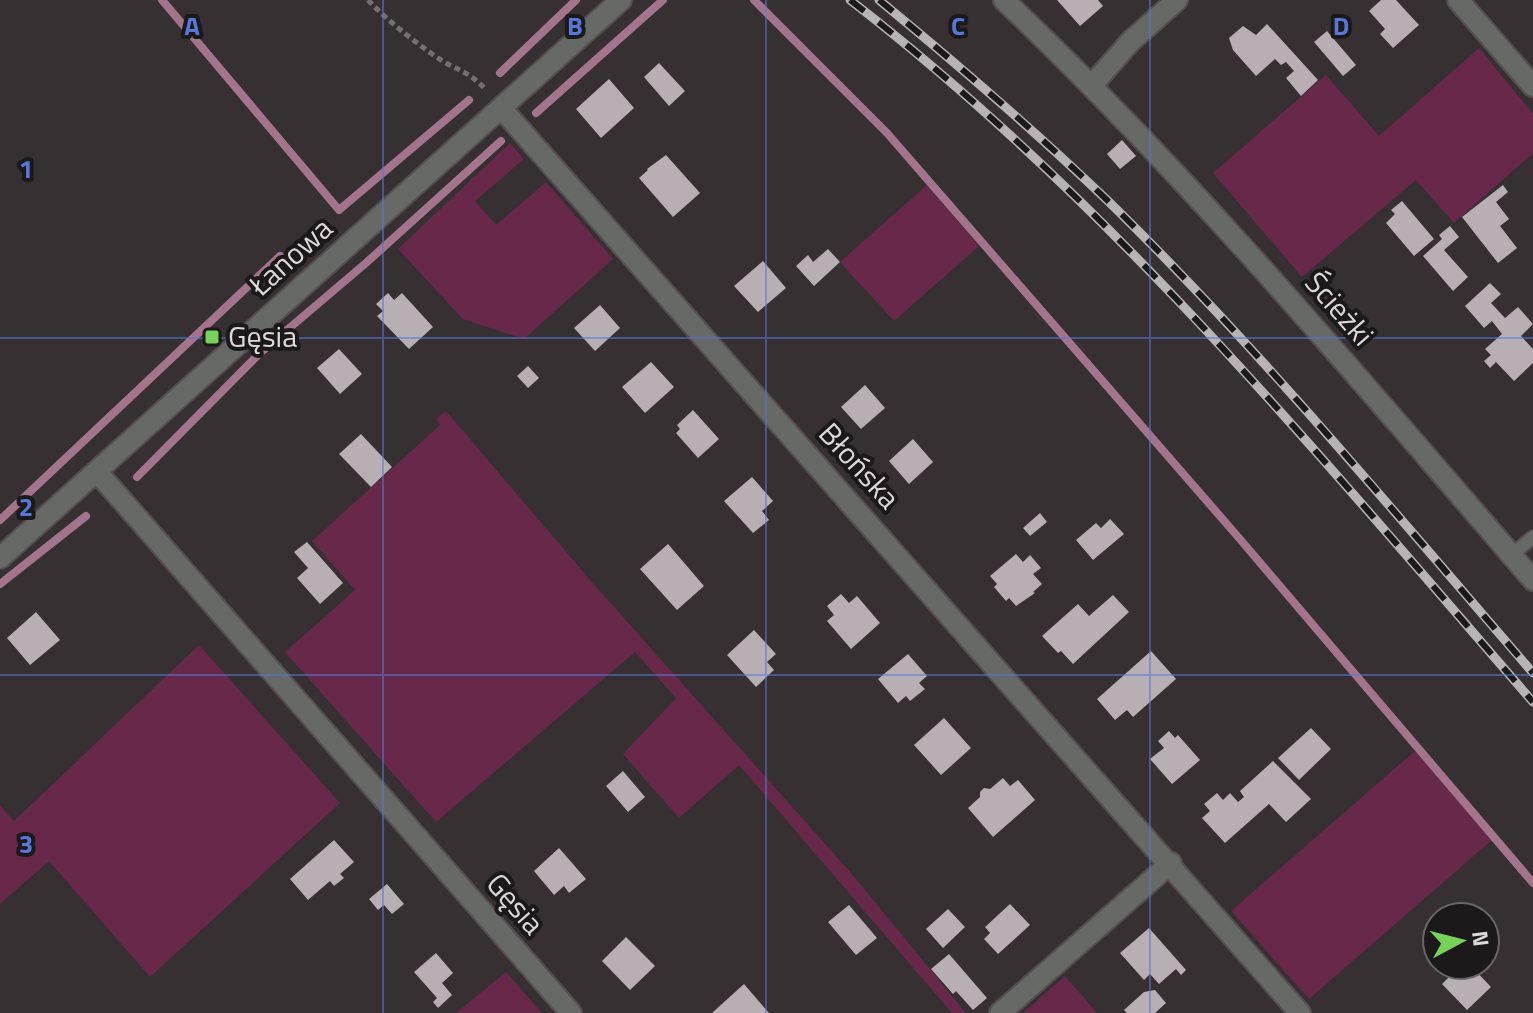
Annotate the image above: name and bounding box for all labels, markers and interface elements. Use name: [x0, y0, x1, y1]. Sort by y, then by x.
text: A: [184, 6, 200, 45]
text: B: [567, 6, 583, 45]
text: C: [951, 6, 965, 45]
text: D: [1333, 6, 1349, 45]
text: 1: [19, 149, 33, 188]
street label: Łanowa: [237, 206, 343, 307]
street label: Ścieżki: [1294, 261, 1385, 356]
place label: Gęsia: [228, 313, 297, 359]
marker: Gęsia: [203, 328, 221, 346]
street label: Błońska: [808, 412, 911, 519]
text: 2: [19, 487, 33, 526]
text: 3: [19, 824, 33, 863]
street label: Gęsia: [476, 862, 556, 945]
north arrow: [1421, 901, 1501, 981]
text: N: [1463, 929, 1499, 948]

